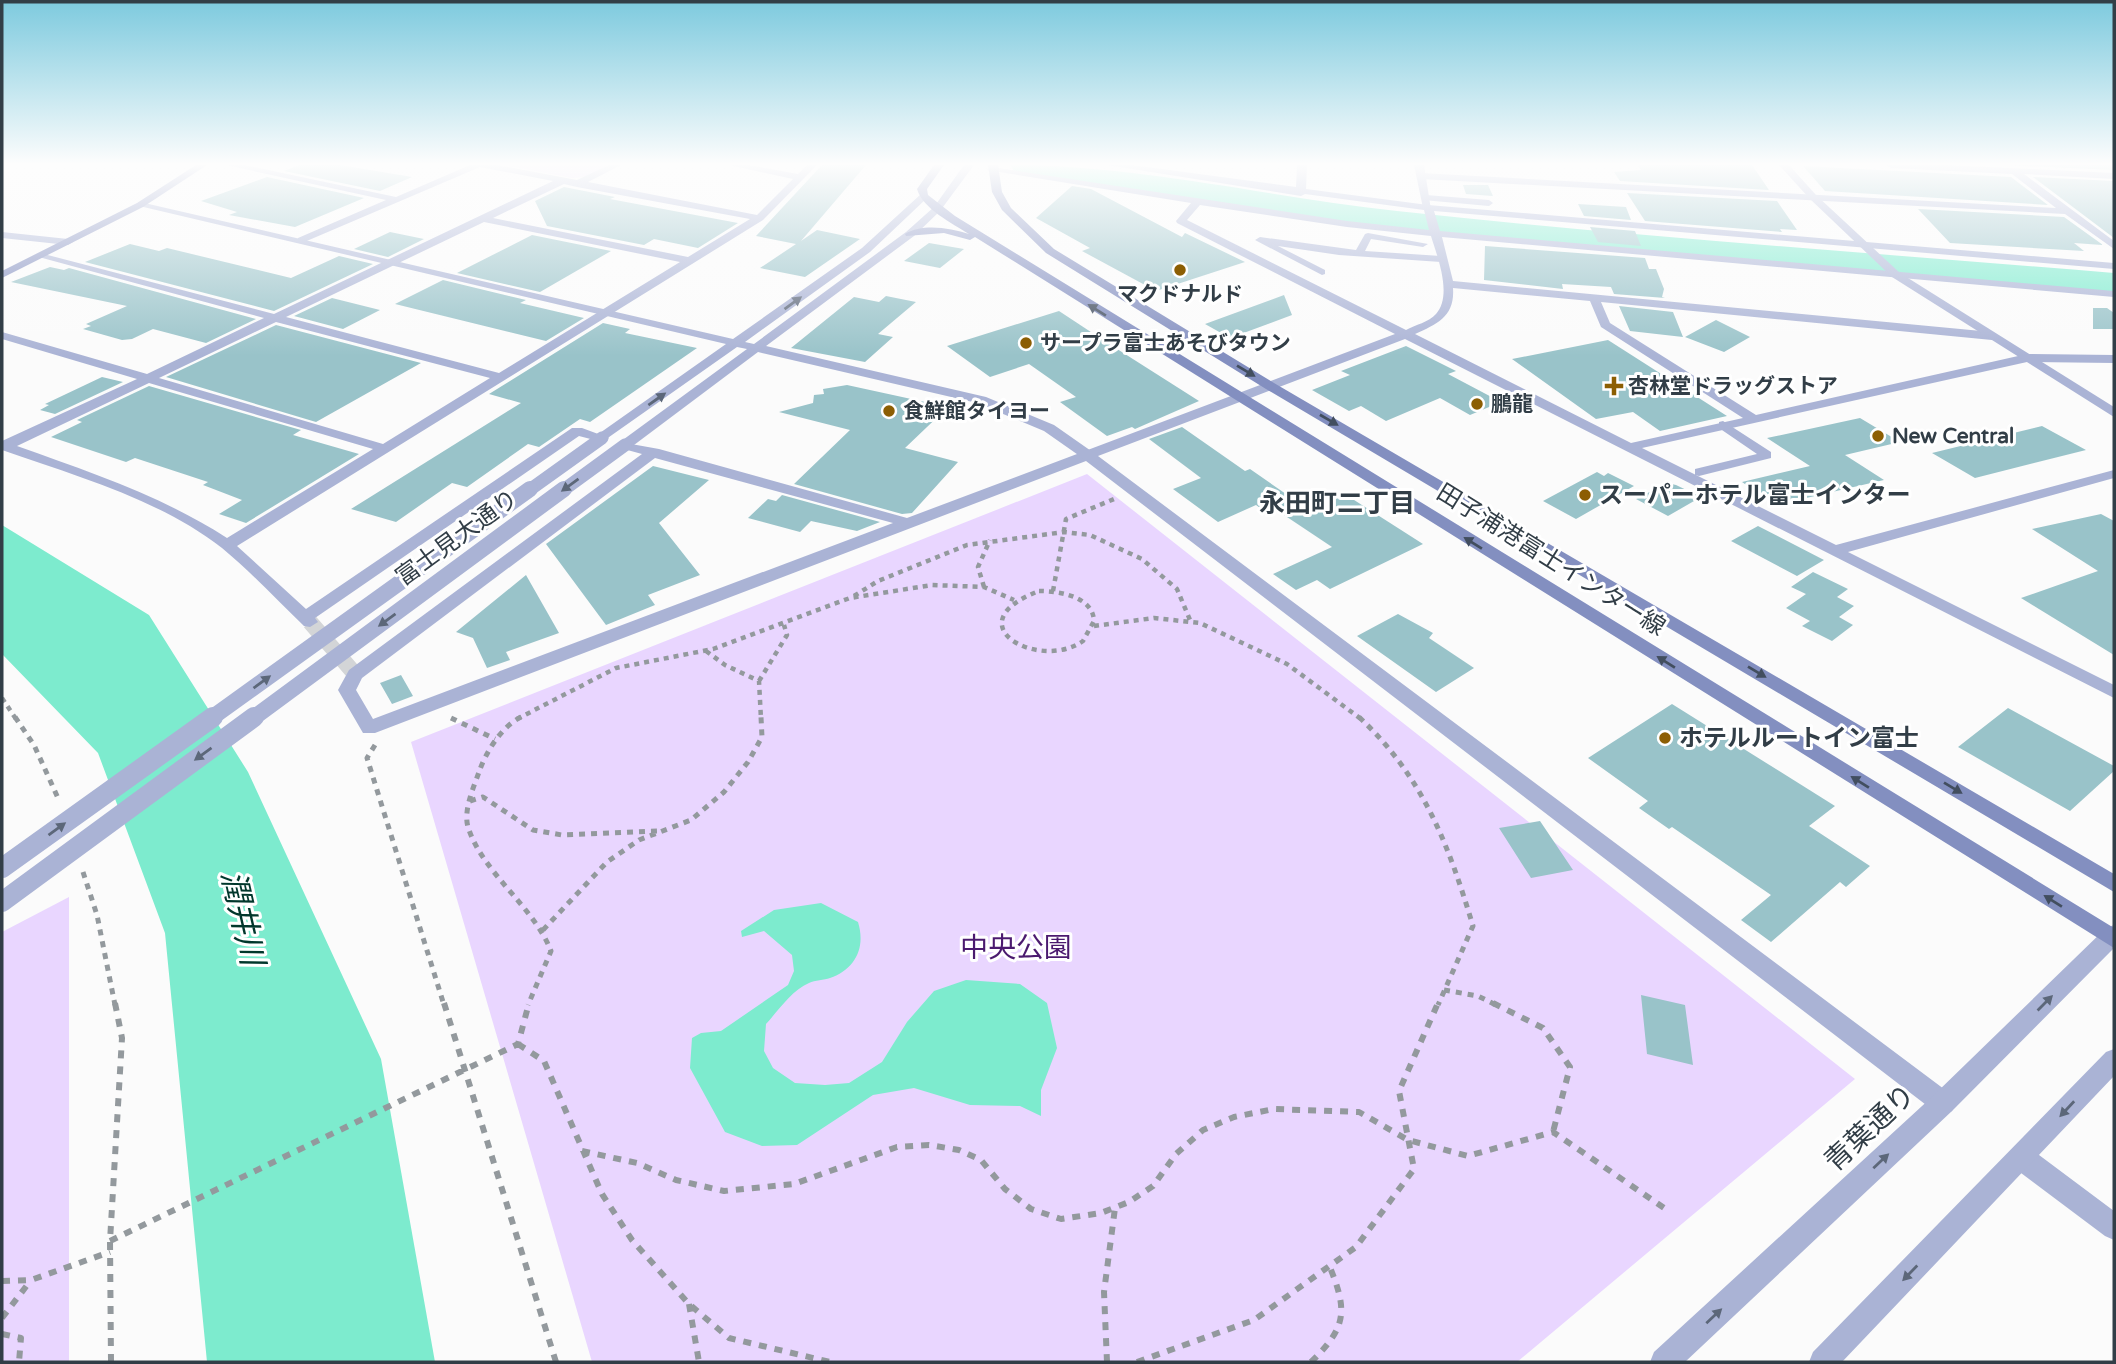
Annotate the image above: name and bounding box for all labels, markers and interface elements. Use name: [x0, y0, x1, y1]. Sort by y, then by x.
marker: マクドナルド: [1172, 262, 1188, 278]
place label: マクドナルド: [1117, 282, 1243, 307]
one-way arrow: [784, 296, 802, 310]
one-way arrow: [1088, 304, 1107, 317]
place label: サープラ富士あそびタウン: [1040, 331, 1291, 356]
marker: サープラ富士あそびタウン: [1018, 335, 1034, 351]
one-way arrow: [1237, 365, 1256, 377]
place label: 杏林堂ドラッグストア: [1628, 374, 1838, 399]
marker: 杏林堂ドラッグストア: [1606, 378, 1622, 394]
place label: 鵬龍: [1491, 392, 1533, 417]
one-way arrow: [648, 393, 667, 406]
marker: 鵬龍: [1469, 396, 1485, 412]
place label: 食鮮館タイヨー: [903, 399, 1050, 424]
marker: 食鮮館タイヨー: [881, 403, 897, 419]
one-way arrow: [1320, 414, 1339, 426]
place label: New Central: [1892, 424, 2014, 449]
marker: New Central: [1870, 428, 1886, 444]
one-way arrow: [561, 478, 579, 492]
street label: 田子浦港富士インター線: [1431, 478, 1671, 642]
place label: スーパーホテル富士インター: [1599, 481, 1911, 510]
street label: 富士見大通り: [390, 484, 524, 592]
marker: スーパーホテル富士インター: [1577, 487, 1593, 503]
district label: 永田町二丁目: [1259, 488, 1415, 519]
one-way arrow: [1463, 536, 1482, 549]
one-way arrow: [378, 613, 396, 627]
one-way arrow: [1656, 656, 1676, 669]
one-way arrow: [1748, 666, 1767, 678]
one-way arrow: [253, 675, 271, 689]
place label: ホテルルートイン富士: [1679, 724, 1919, 753]
marker: ホテルルートイン富士: [1657, 730, 1673, 746]
one-way arrow: [194, 747, 212, 761]
one-way arrow: [1850, 775, 1869, 788]
one-way arrow: [1943, 782, 1963, 794]
one-way arrow: [48, 822, 66, 836]
water label: 潤井川: [213, 867, 272, 972]
one-way arrow: [2044, 895, 2063, 908]
park label: 中央公園: [960, 931, 1072, 965]
one-way arrow: [2036, 995, 2053, 1012]
street label: 青葉通り: [1817, 1077, 1923, 1179]
one-way arrow: [2060, 1100, 2076, 1117]
one-way arrow: [1872, 1153, 1890, 1169]
one-way arrow: [1902, 1264, 1918, 1281]
one-way arrow: [1705, 1308, 1722, 1324]

